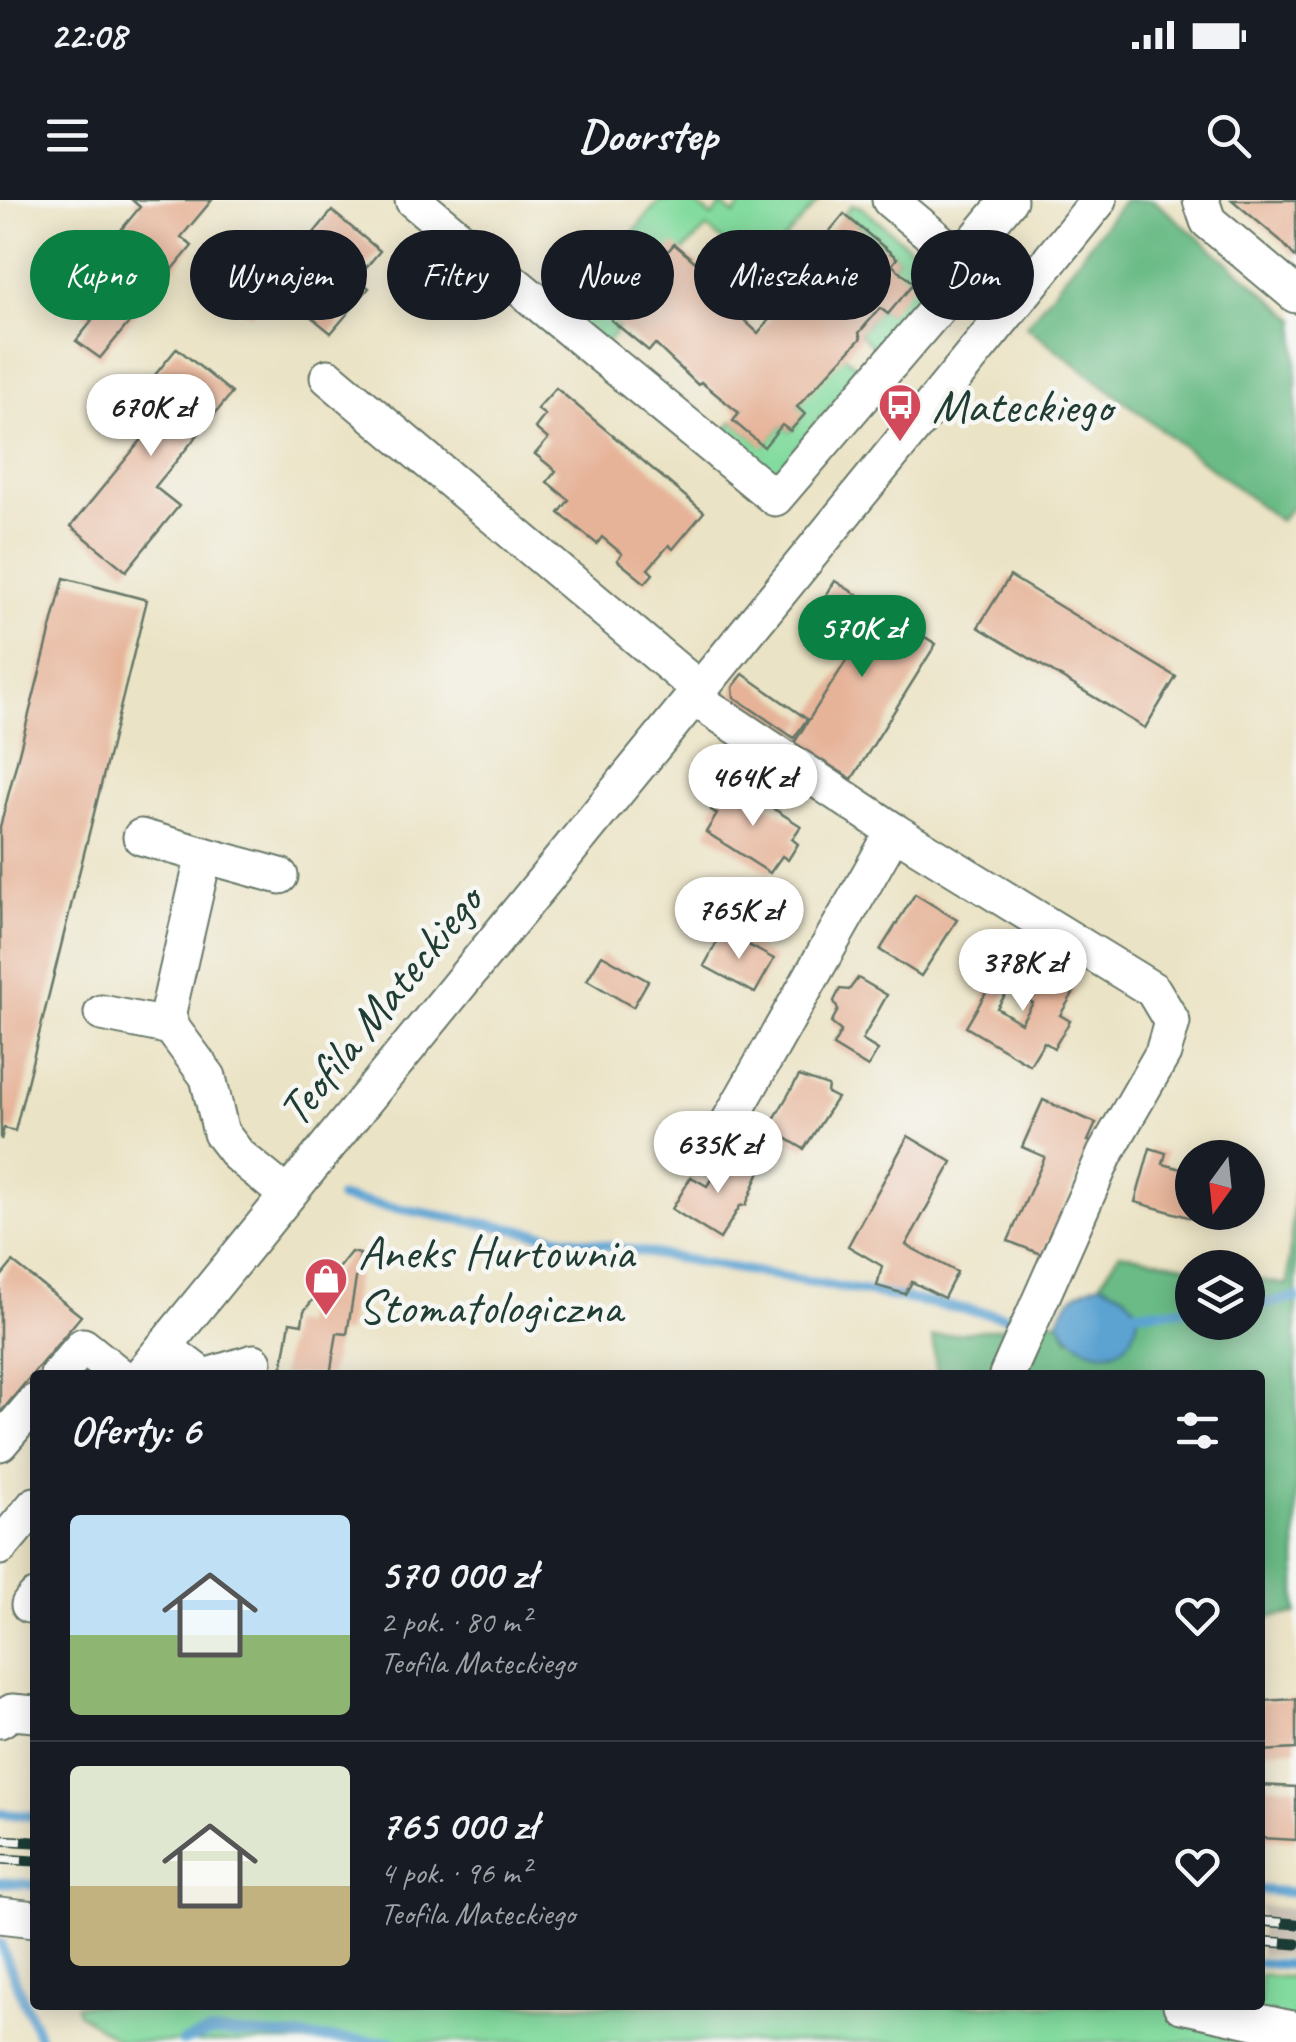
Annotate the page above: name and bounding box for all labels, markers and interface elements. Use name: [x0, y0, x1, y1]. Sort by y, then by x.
text: 22:08: [50, 12, 126, 59]
text: Doorstep: [579, 107, 717, 164]
icon: menu: [40, 108, 95, 163]
icon: search: [1201, 108, 1256, 163]
chip: Kupno: [30, 230, 170, 320]
chip: Wynajem: [190, 230, 367, 320]
chip: Filtry: [387, 230, 521, 320]
chip: Nowe: [541, 230, 674, 320]
chip: Mieszkanie: [694, 230, 891, 320]
chip: Dom: [911, 230, 1034, 320]
pin: 670K zł: [59, 374, 243, 459]
place label: Mateckiego: [932, 376, 1117, 436]
bus stop icon: Mateckiego: [877, 382, 923, 443]
text: 670K zł: [108, 386, 194, 427]
pin: 570K zł: [770, 595, 954, 680]
text: 570K zł: [820, 607, 904, 648]
pin: 464K zł: [661, 744, 845, 829]
text: 464K zł: [710, 756, 796, 797]
street label: Teofila Mateckiego: [264, 869, 498, 1138]
pin: 765K zł: [647, 877, 831, 962]
text: 765K zł: [697, 889, 781, 930]
pin: 378K zł: [931, 929, 1115, 1014]
text: 378K zł: [981, 941, 1065, 982]
pin: 635K zł: [626, 1111, 810, 1196]
text: 635K zł: [676, 1123, 760, 1164]
north arrow: [1175, 1140, 1265, 1230]
map controls: [1175, 1140, 1265, 1340]
place label: Aneks Hurtownia Stomatologiczna: [358, 1222, 637, 1337]
button: layers: [1175, 1250, 1265, 1340]
shop icon: Aneks Hurtownia Stomatologiczna: [303, 1256, 349, 1317]
icon: filters: [1170, 1403, 1225, 1458]
text: Oferty: 6: [70, 1404, 200, 1457]
text: 570 000 zł: [380, 1548, 536, 1601]
icon: home: [150, 1555, 270, 1675]
icon: heart: [1170, 1588, 1225, 1643]
text: 2 pok. · 80 m²: [380, 1601, 530, 1642]
text: Teofila Mateckiego: [380, 1642, 575, 1683]
text: 765 000 zł: [380, 1799, 536, 1852]
icon: home: [150, 1806, 270, 1926]
icon: heart: [1170, 1839, 1225, 1894]
text: 4 pok. · 96 m²: [380, 1852, 530, 1893]
text: Teofila Mateckiego: [380, 1893, 575, 1934]

